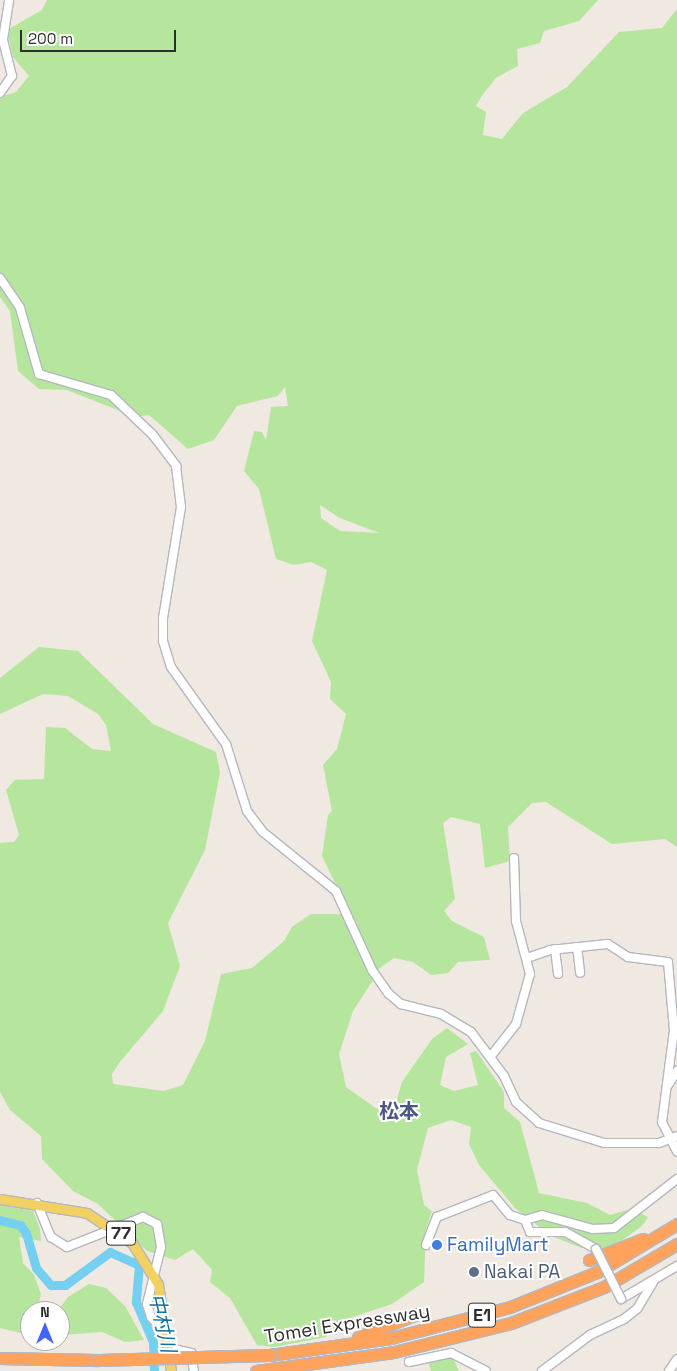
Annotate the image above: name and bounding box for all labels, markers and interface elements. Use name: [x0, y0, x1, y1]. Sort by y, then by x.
scale bar: [22, 20, 179, 52]
text: 200 m: [28, 29, 73, 48]
district label: 松本: [379, 1099, 419, 1123]
road number: 77: [106, 1218, 136, 1248]
place label: FamilyMart: [447, 1234, 549, 1256]
marker: FamilyMart: [431, 1239, 443, 1251]
place label: Nakai PA: [484, 1261, 560, 1283]
marker: Nakai PA: [468, 1266, 480, 1278]
water label: 中村川: [144, 1291, 180, 1355]
street label: Tomei Expressway: [262, 1300, 432, 1348]
road number: E1: [467, 1300, 497, 1330]
north arrow: [20, 1301, 70, 1351]
text: N: [40, 1303, 50, 1321]

